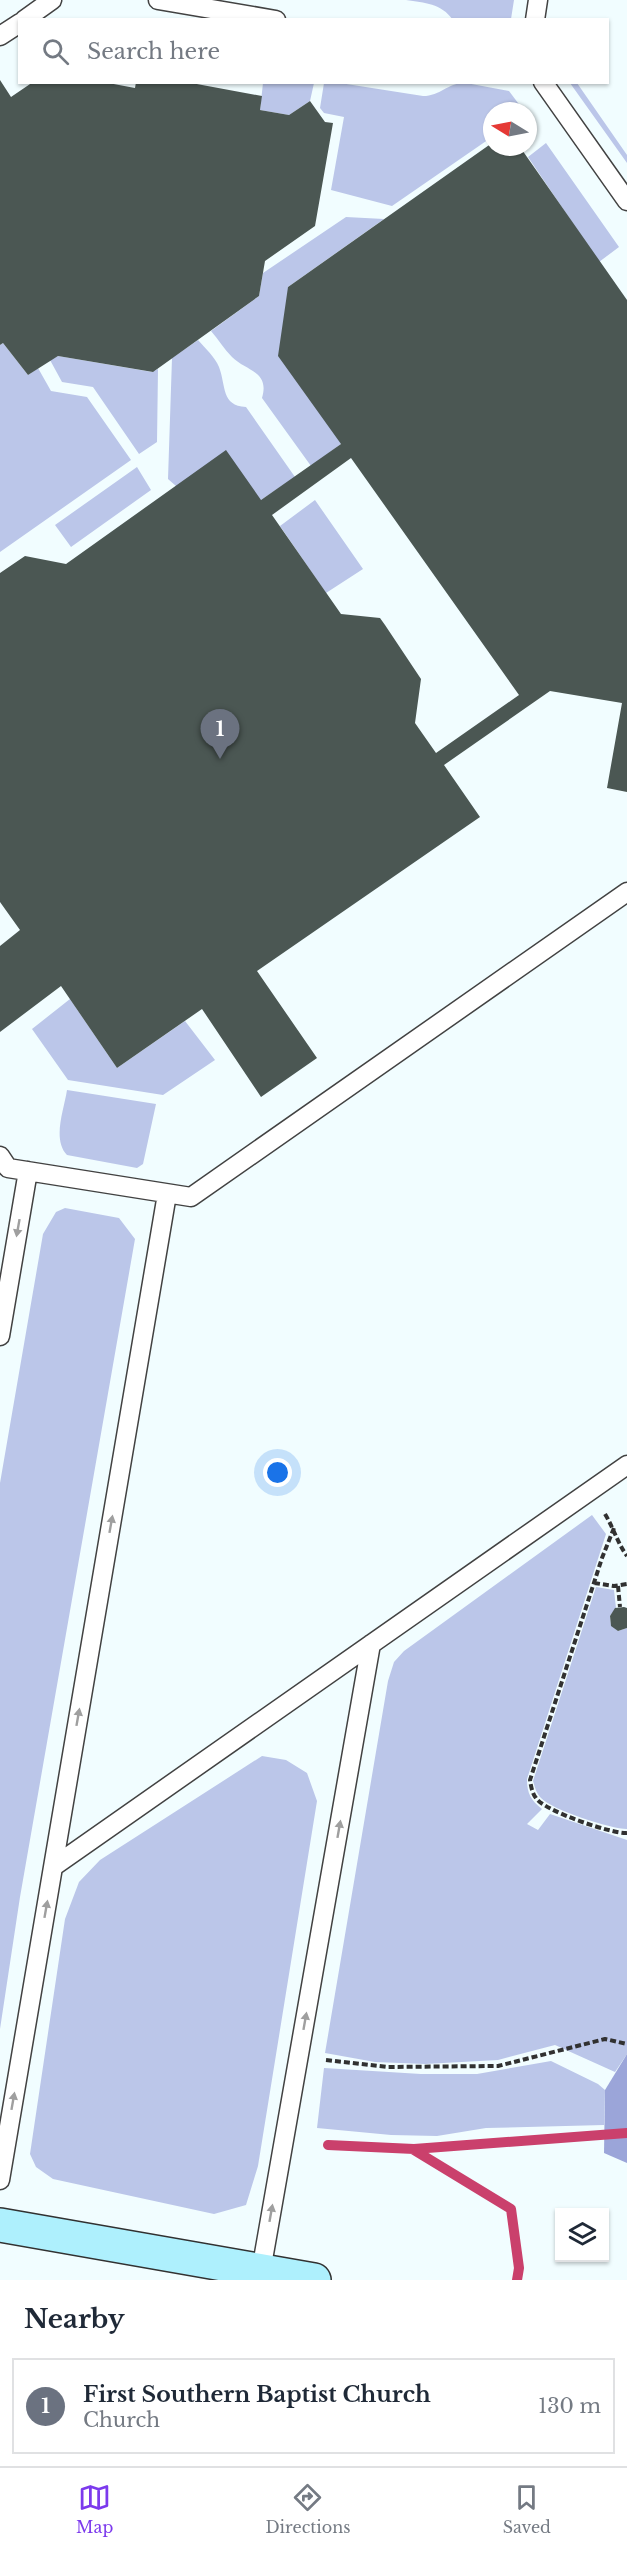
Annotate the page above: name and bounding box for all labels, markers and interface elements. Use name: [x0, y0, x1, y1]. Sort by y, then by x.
search box: [18, 18, 609, 84]
icon: search: [39, 35, 72, 68]
text: Search here: [87, 38, 220, 65]
north arrow: [483, 102, 537, 156]
pin: 1: [200, 710, 240, 759]
one-way arrow: [13, 1219, 22, 1238]
your location: [263, 1458, 292, 1487]
one-way arrow: [107, 1515, 116, 1534]
one-way arrow: [74, 1707, 83, 1726]
one-way arrow: [335, 1819, 344, 1838]
one-way arrow: [42, 1899, 51, 1918]
one-way arrow: [301, 2011, 310, 2030]
one-way arrow: [9, 2091, 18, 2110]
one-way arrow: [267, 2203, 276, 2222]
map controls: [555, 2208, 609, 2262]
button: layers: [555, 2208, 609, 2262]
text: Nearby: [24, 2303, 125, 2335]
text: First Southern Baptist Church: [83, 2381, 431, 2408]
text: 1: [41, 2394, 50, 2418]
text: 130 m: [538, 2394, 601, 2418]
text: Church: [83, 2408, 160, 2432]
tab: Map: [76, 2481, 113, 2537]
tab: Directions: [265, 2481, 350, 2537]
tab: Saved: [503, 2481, 551, 2537]

